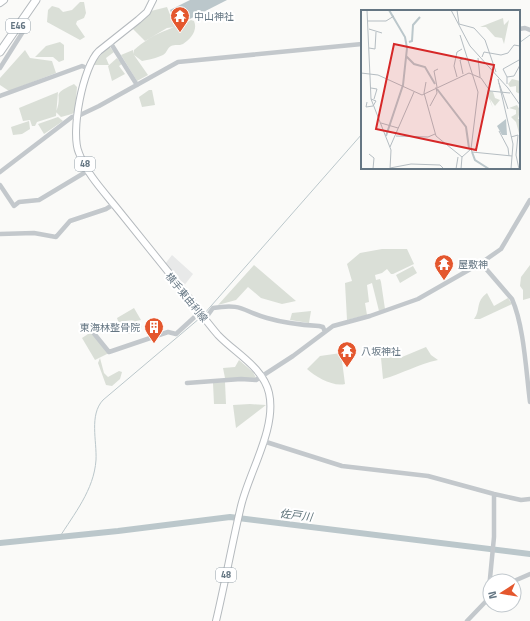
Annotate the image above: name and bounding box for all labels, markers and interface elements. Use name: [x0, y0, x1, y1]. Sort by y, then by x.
temple icon: 中山神社: [169, 5, 191, 33]
place label: 中山神社: [194, 9, 234, 24]
inset map: [361, 10, 520, 169]
road number: E46: [6, 19, 30, 33]
road number: 48: [75, 157, 95, 171]
temple icon: 屋敷神: [433, 253, 455, 281]
place label: 屋敷神: [458, 257, 488, 272]
street label: 横手東由利線: [162, 269, 211, 325]
building icon: 東海林整骨院: [143, 316, 165, 344]
place label: 東海林整骨院: [80, 320, 140, 335]
temple icon: 八坂神社: [336, 340, 358, 368]
place label: 八坂神社: [361, 344, 401, 359]
water label: 佐戸川: [279, 505, 314, 525]
road number: 48: [216, 568, 236, 582]
north arrow: [482, 573, 522, 613]
text: N: [484, 590, 501, 600]

